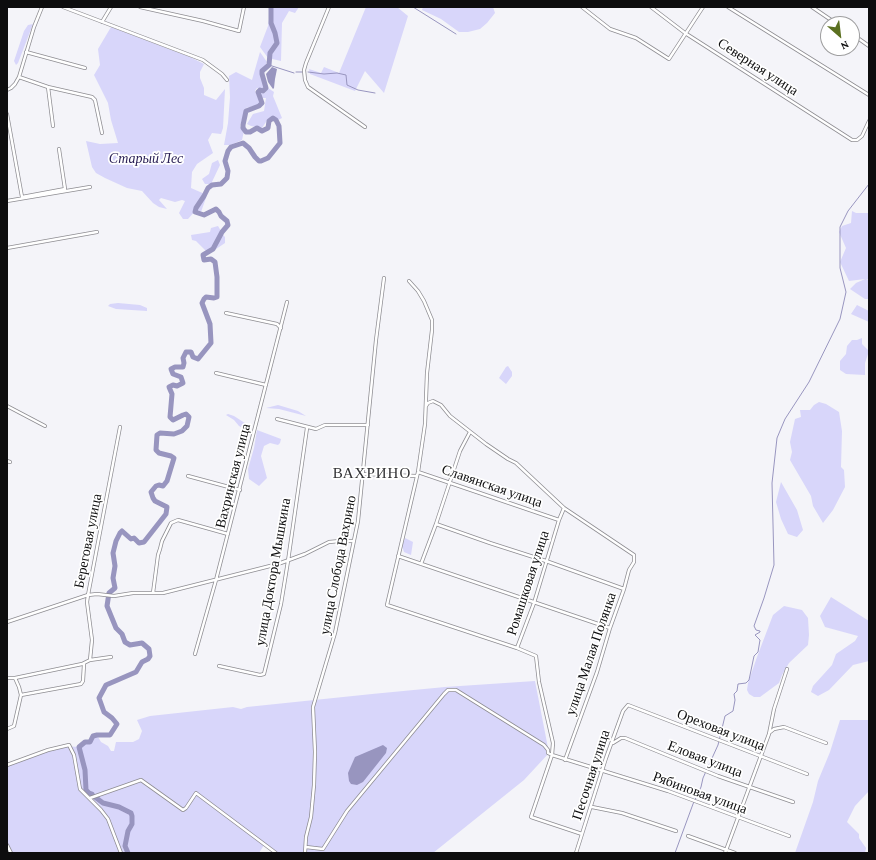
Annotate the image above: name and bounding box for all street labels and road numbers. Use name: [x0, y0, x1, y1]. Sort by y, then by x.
street label: Северная улица: [715, 35, 801, 99]
street label: Вахринская улица: [212, 422, 254, 530]
street label: Славянская улица: [439, 461, 545, 511]
street label: Береговая улица: [71, 492, 105, 590]
street label: улица Слобода Вахрино: [316, 494, 360, 636]
street label: улица Доктора Мышкина: [252, 497, 294, 647]
street label: Ромашковая улица: [503, 528, 553, 638]
street label: улица Малая Полянка: [562, 590, 620, 718]
street label: Ореховая улица: [675, 706, 767, 754]
street label: Песочная улица: [569, 728, 613, 822]
street label: Еловая улица: [665, 737, 745, 781]
street label: Рябиновая улица: [651, 768, 749, 818]

